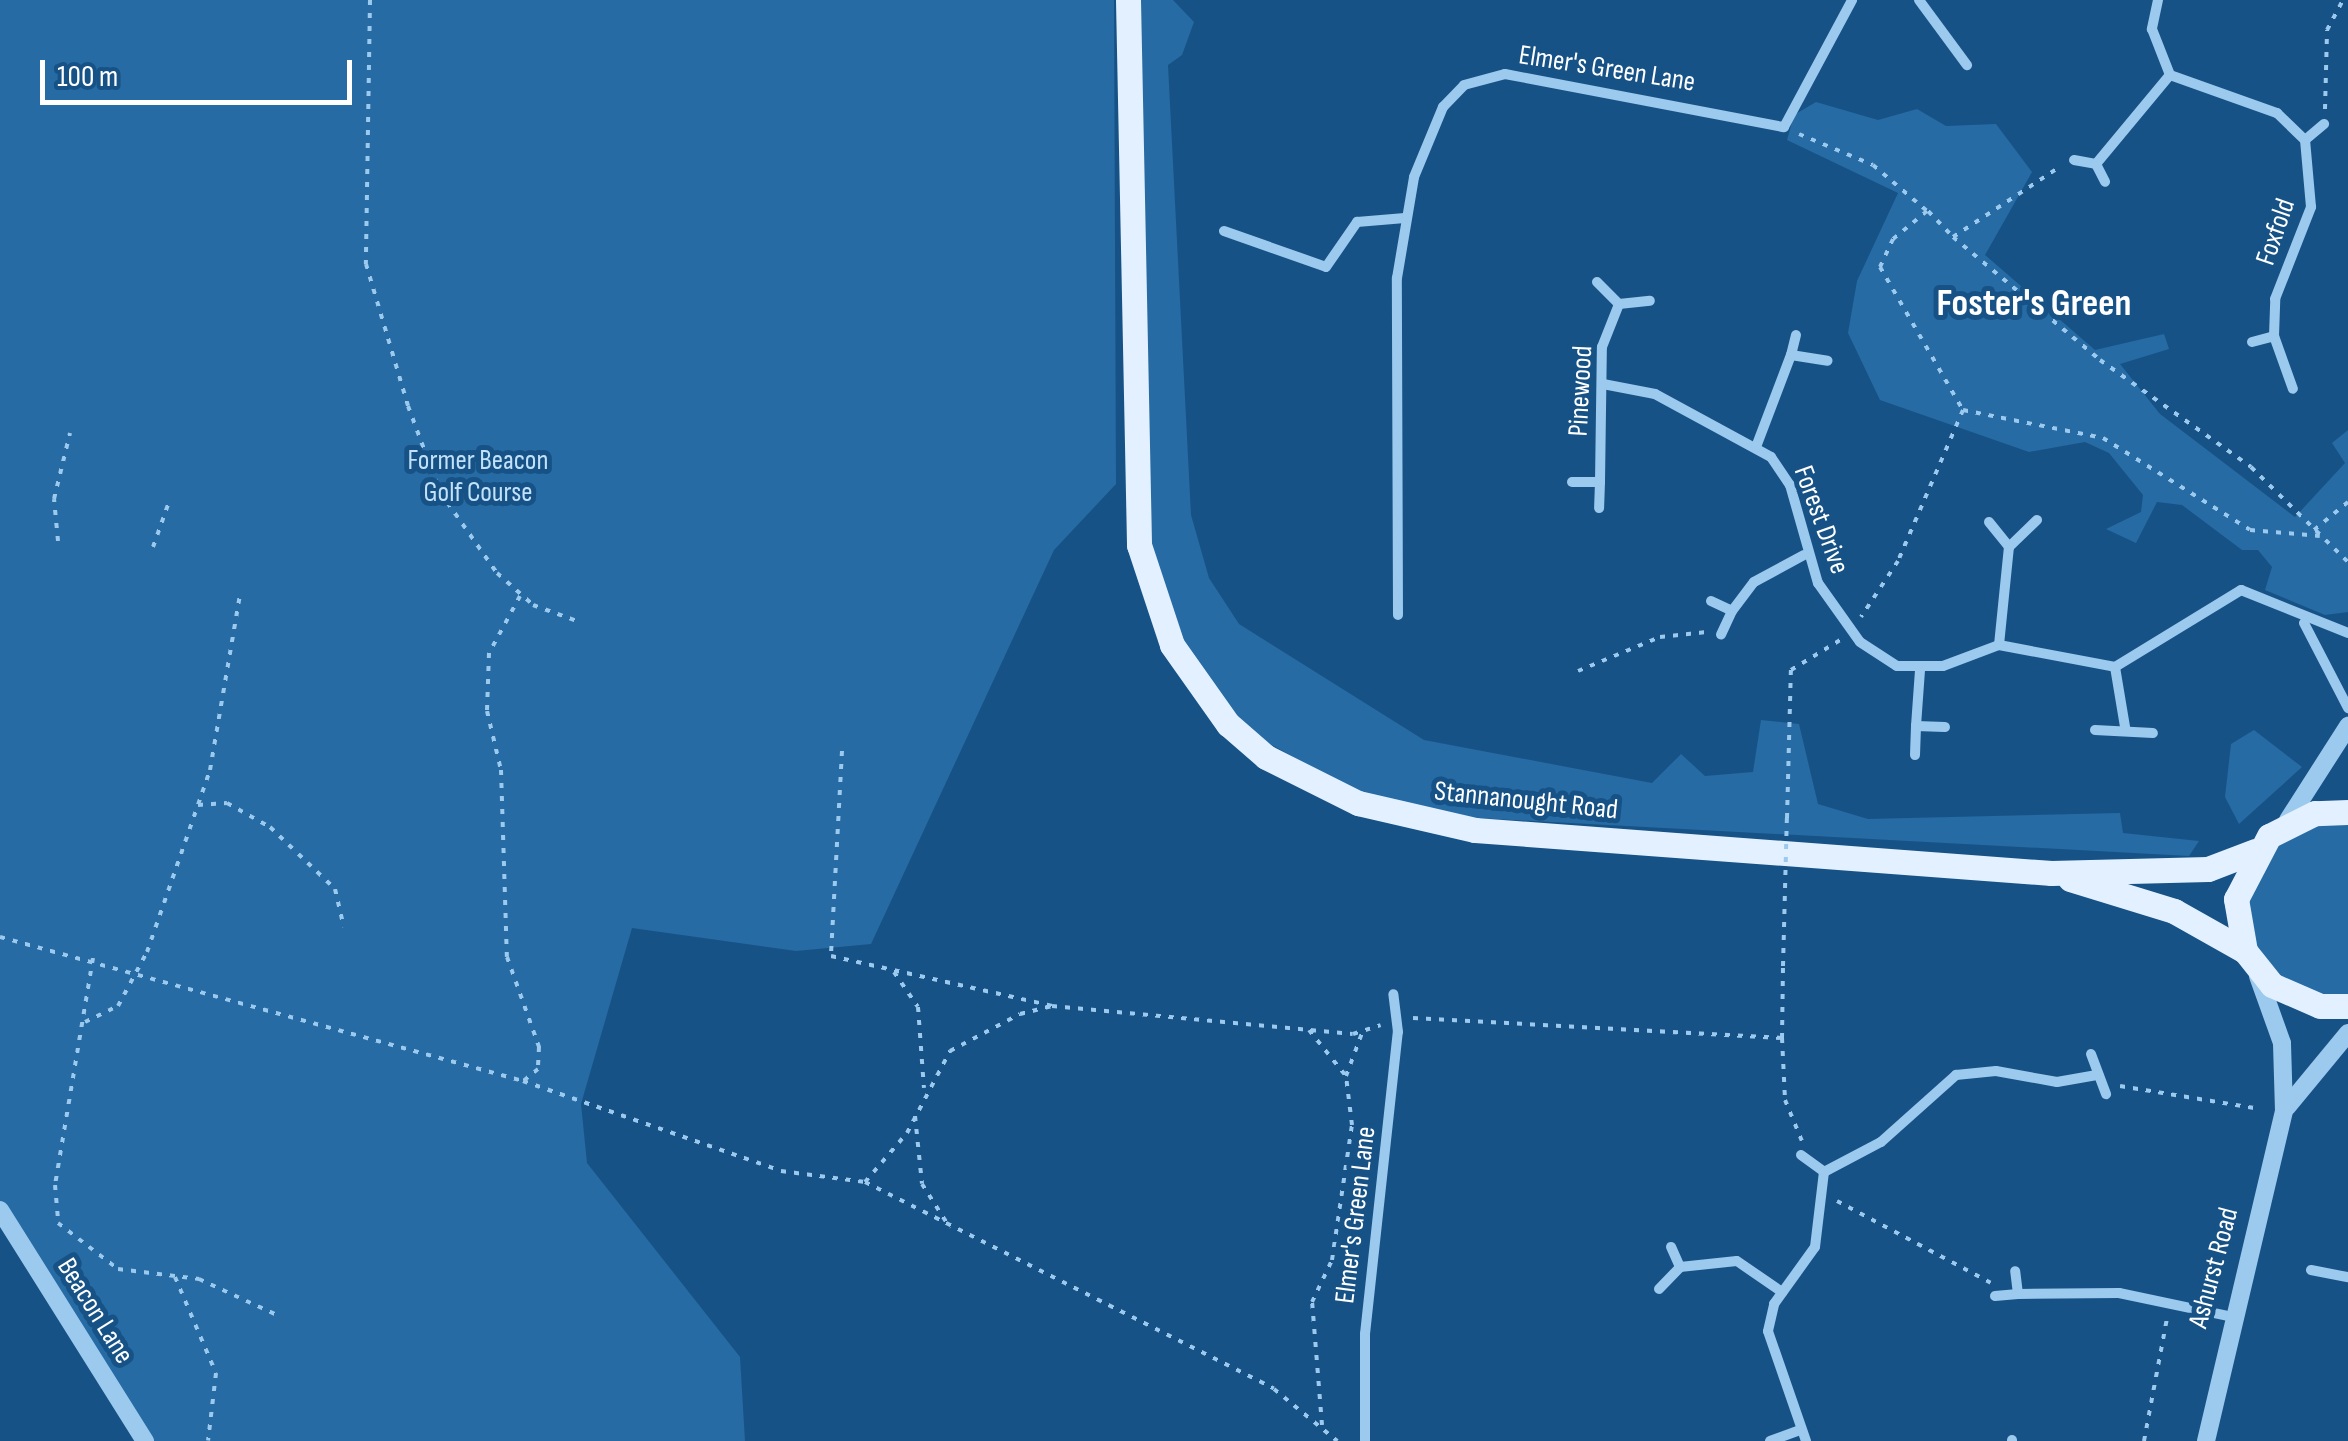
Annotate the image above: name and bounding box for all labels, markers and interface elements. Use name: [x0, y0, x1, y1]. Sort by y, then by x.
street label: Elmer's Green Lane: [1516, 38, 1698, 100]
scale bar: [45, 40, 358, 102]
text: 100 m: [57, 59, 118, 95]
street label: Foxfold: [2249, 194, 2303, 270]
district label: Foster's Green: [1937, 281, 2131, 327]
street label: Pinewood: [1562, 345, 1600, 437]
park label: Former Beacon Golf Course: [408, 444, 548, 510]
street label: Forest Drive: [1786, 461, 1856, 579]
street label: Stannanought Road: [1433, 775, 1619, 827]
street label: Elmer's Green Lane: [1328, 1125, 1384, 1305]
street label: Ashurst Road: [2182, 1204, 2246, 1332]
street label: Beacon Lane: [49, 1252, 141, 1370]

